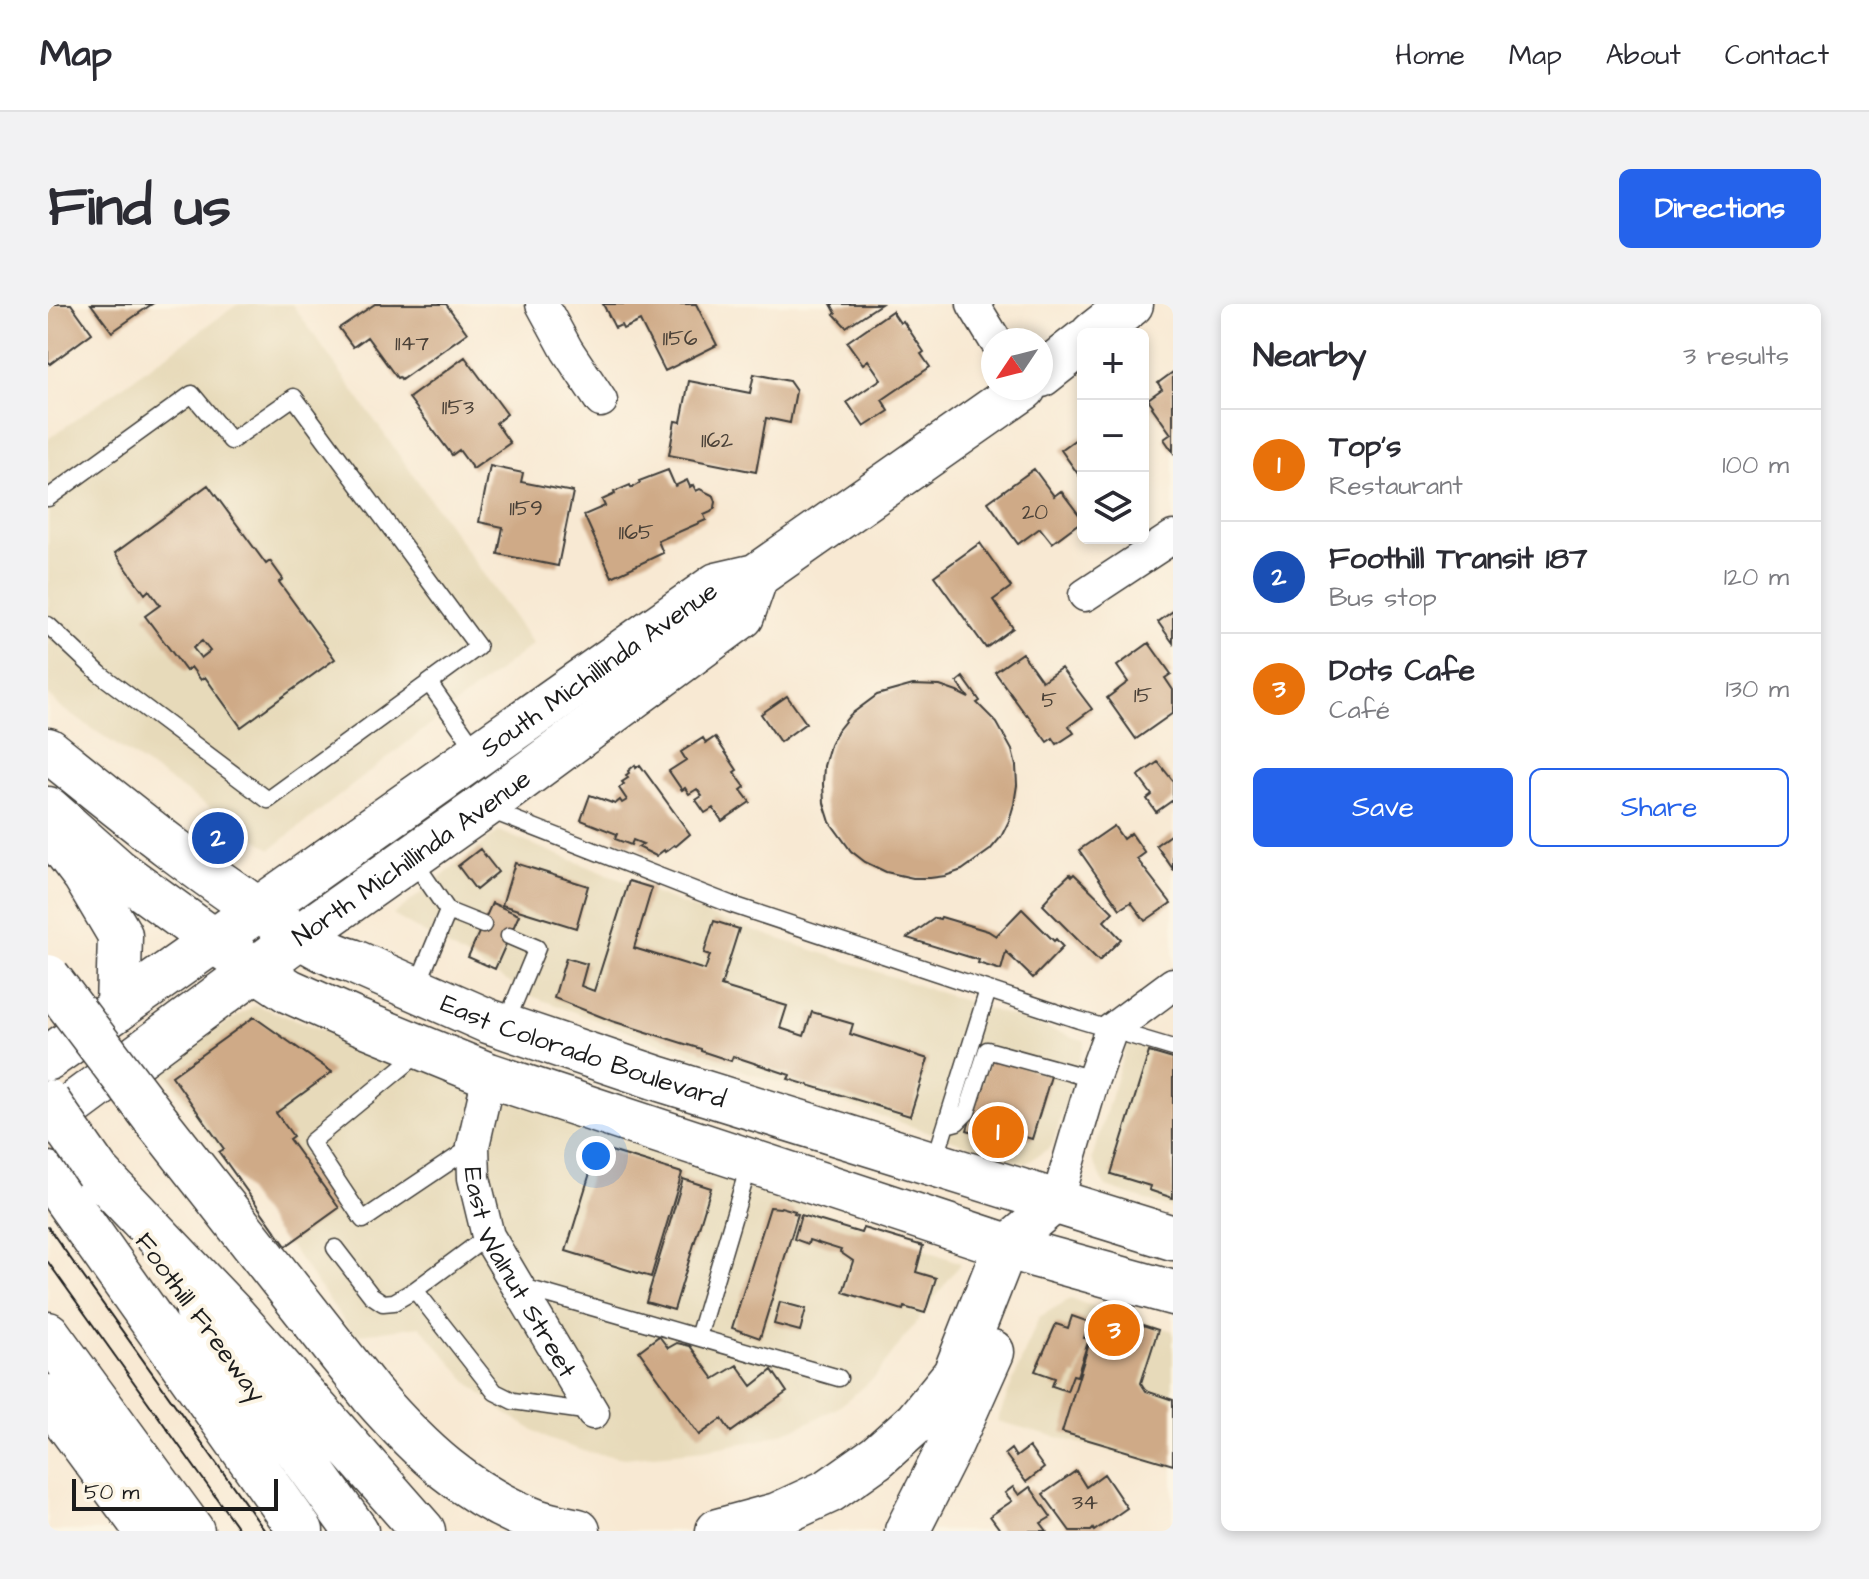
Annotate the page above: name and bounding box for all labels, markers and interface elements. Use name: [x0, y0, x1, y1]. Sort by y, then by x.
text: Map: [40, 29, 112, 81]
text: Home: [1395, 36, 1465, 75]
text: Map: [1509, 36, 1562, 75]
text: About: [1606, 36, 1681, 75]
text: Contact: [1725, 36, 1829, 75]
text: Find us: [48, 169, 231, 247]
button: Directions: [1619, 169, 1821, 248]
house number: 1156: [663, 323, 698, 354]
house number: 1147: [395, 328, 430, 359]
north arrow: [981, 328, 1053, 400]
map controls: [1077, 328, 1149, 544]
button: +: [1077, 328, 1149, 400]
text: Nearby: [1253, 332, 1367, 380]
text: 3 results: [1683, 338, 1789, 374]
house number: 1153: [442, 392, 474, 423]
button: −: [1077, 400, 1149, 472]
house number: 1162: [701, 425, 733, 456]
text: Top's: [1329, 426, 1401, 468]
text: 1: [1277, 447, 1281, 483]
text: 100 m: [1722, 447, 1789, 483]
text: Restaurant: [1329, 468, 1463, 504]
button: layers: [1077, 472, 1149, 544]
house number: 1159: [509, 493, 543, 524]
house number: 20: [1022, 497, 1048, 528]
house number: 1165: [619, 517, 654, 548]
text: Foothill Transit 187: [1329, 538, 1588, 580]
text: 2: [1272, 559, 1286, 595]
text: 120 m: [1724, 559, 1789, 595]
street label: South Michillinda Avenue: [473, 573, 725, 766]
text: Bus stop: [1329, 580, 1437, 616]
text: Dots Cafe: [1329, 650, 1475, 692]
text: 3: [1272, 671, 1286, 707]
text: 130 m: [1725, 671, 1789, 707]
house number: 15: [1134, 680, 1153, 711]
house number: 5: [1041, 685, 1057, 716]
text: Café: [1329, 692, 1390, 728]
street label: North Michillinda Avenue: [285, 761, 538, 955]
button: Save: [1253, 768, 1513, 847]
button: Share: [1529, 768, 1789, 847]
pin: 2: [192, 808, 244, 868]
street label: East Colorado Boulevard: [435, 985, 730, 1117]
pin: 1: [972, 1102, 1024, 1162]
your location: [576, 1136, 616, 1176]
street label: East Walnut Street: [455, 1167, 585, 1385]
street label: Foothill Freeway: [125, 1225, 274, 1411]
pin: 3: [1088, 1300, 1140, 1360]
scale bar: [72, 1475, 278, 1511]
text: 50 m: [84, 1477, 139, 1508]
house number: 34: [1072, 1487, 1098, 1518]

